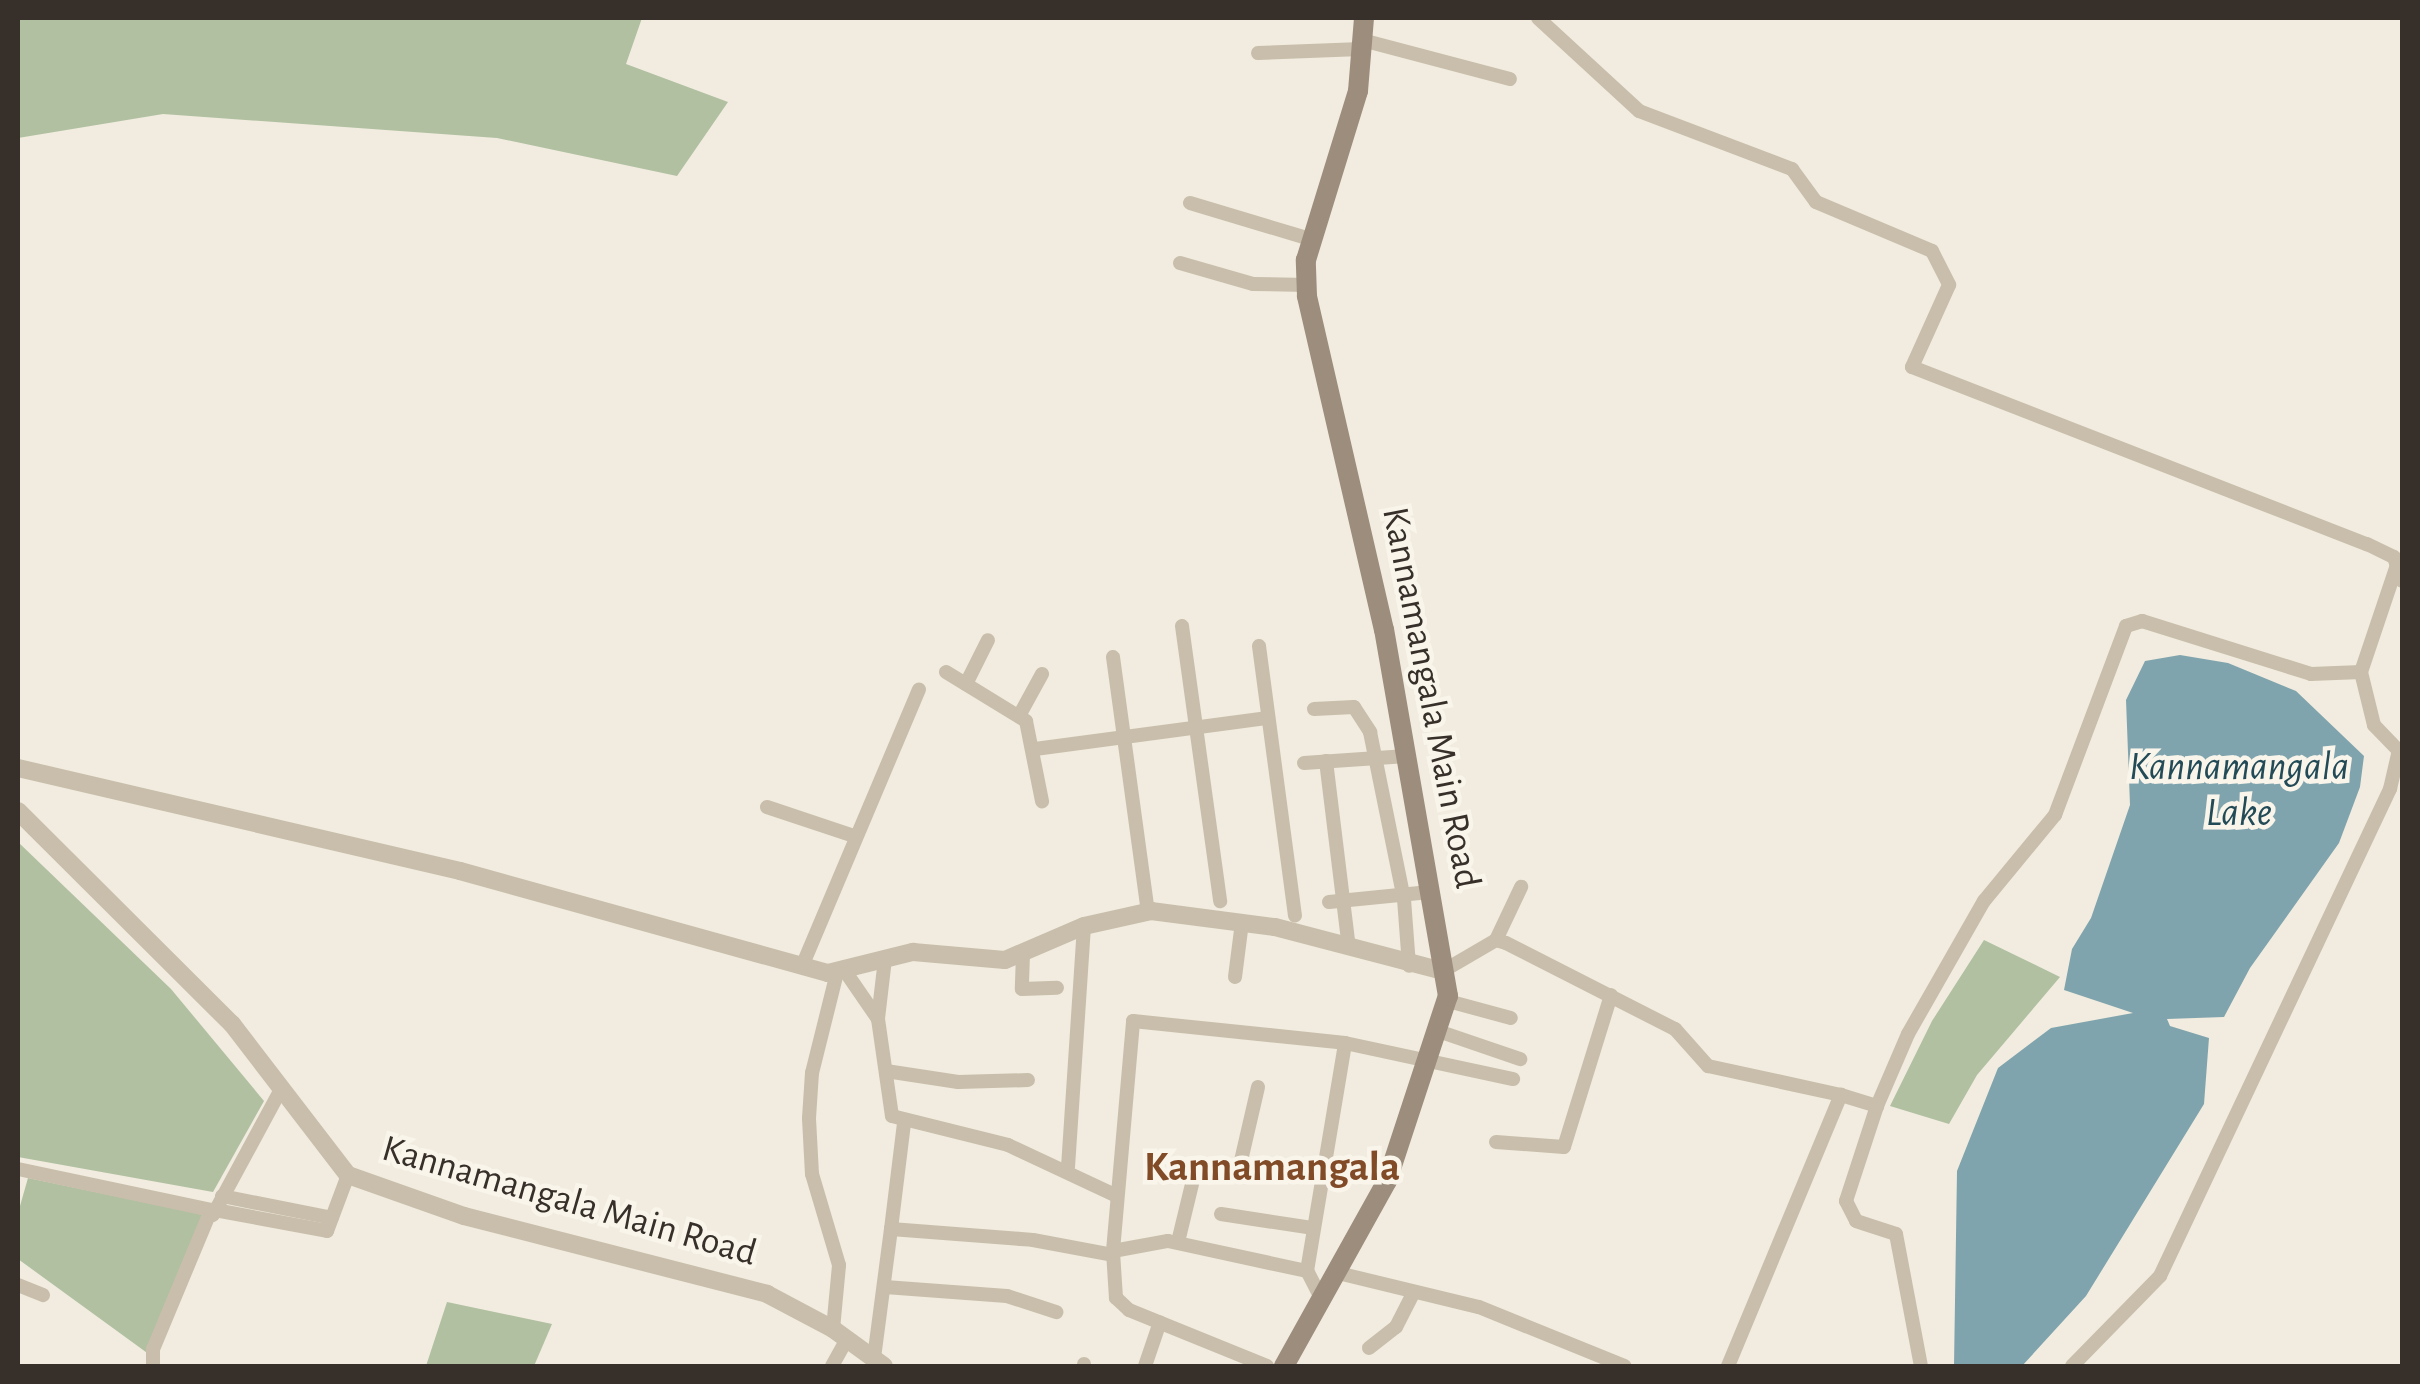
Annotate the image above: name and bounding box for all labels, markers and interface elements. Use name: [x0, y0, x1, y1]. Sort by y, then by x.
street label: Kannamangala Main Road: [1371, 504, 1489, 892]
water label: Kannamangala Lake: [2129, 743, 2349, 837]
street label: Kannamangala Main Road: [377, 1127, 761, 1277]
district label: Kannamangala: [1144, 1142, 1400, 1192]

